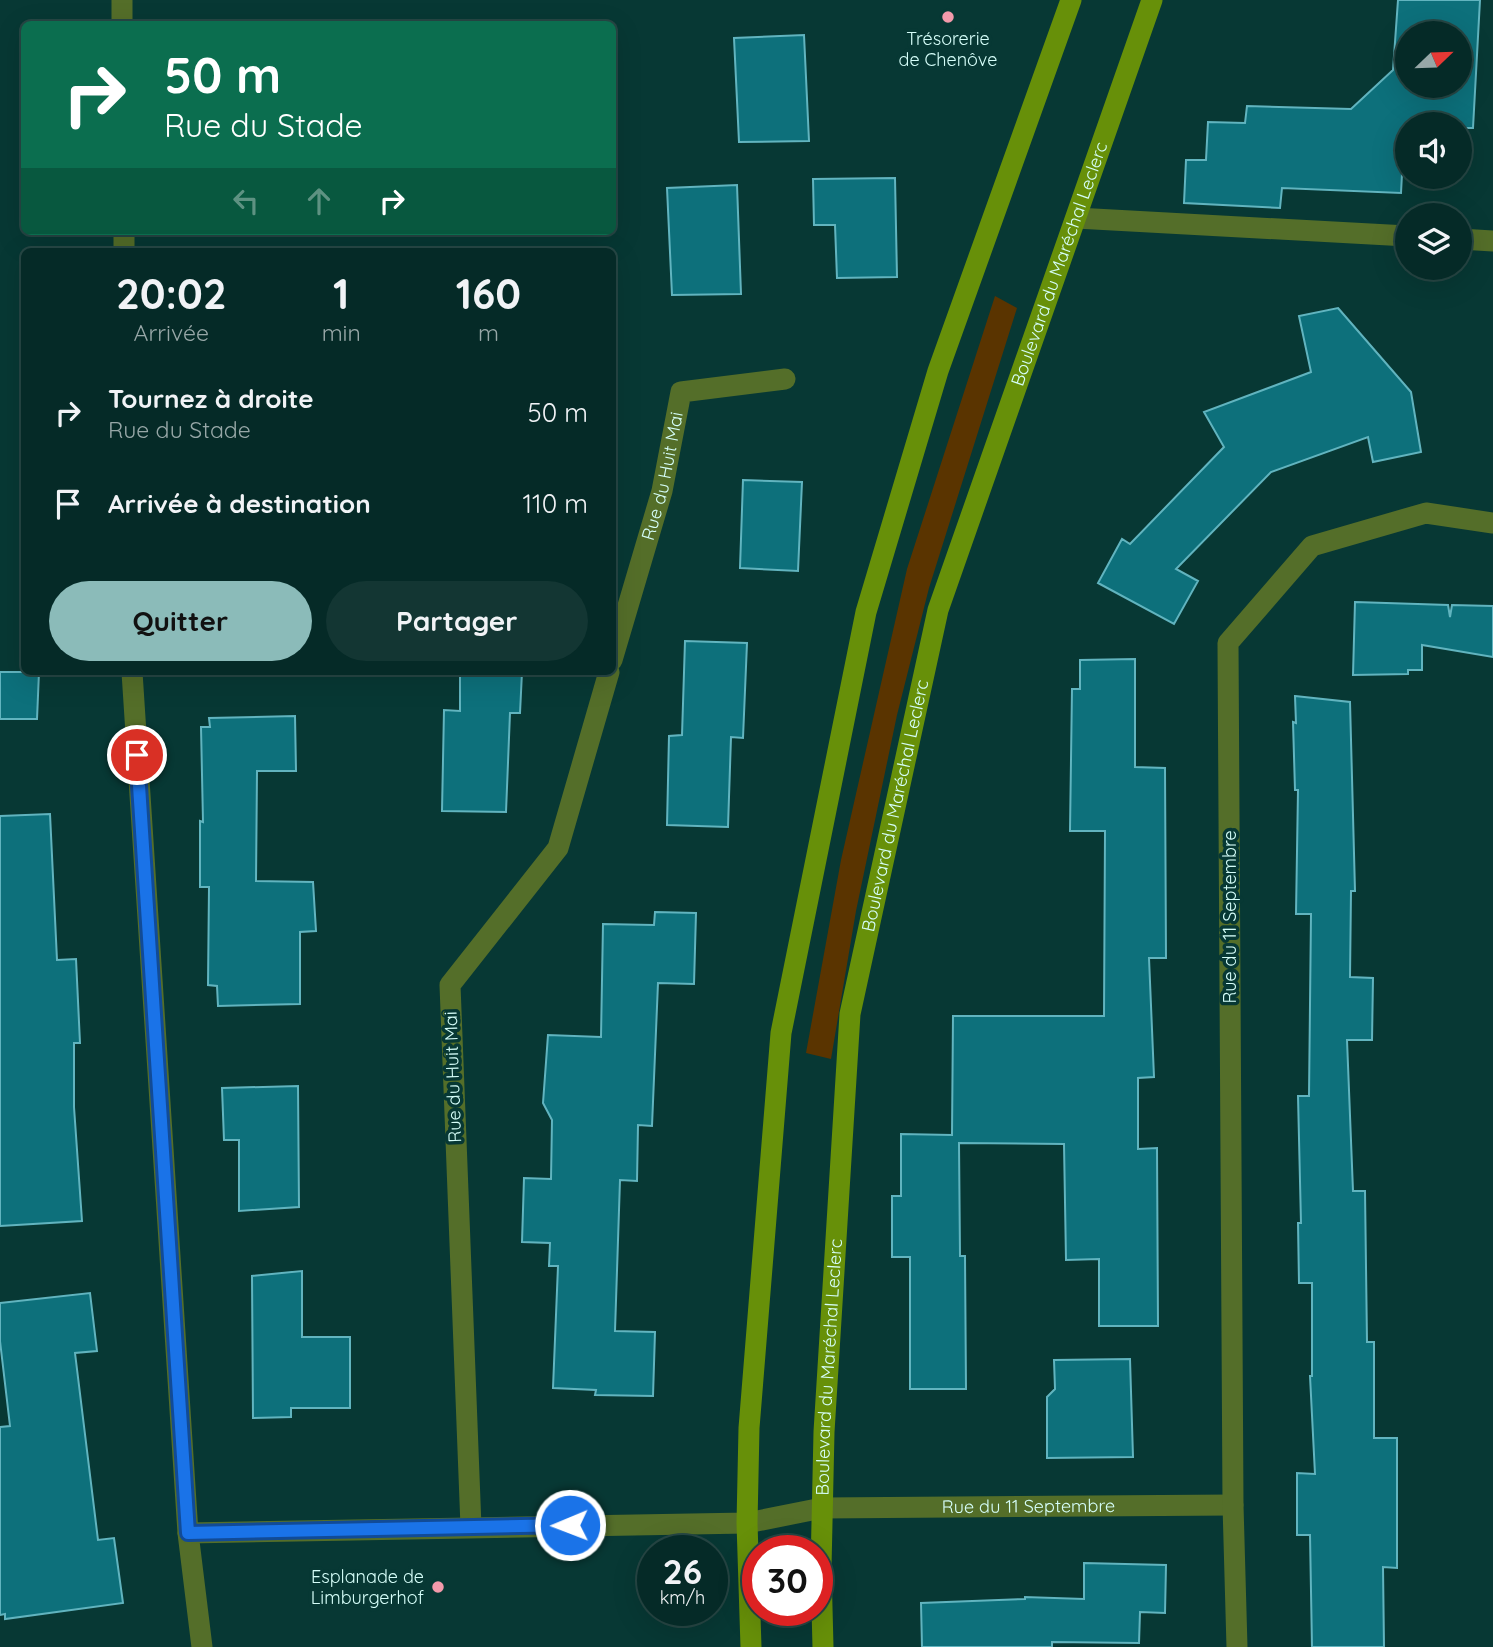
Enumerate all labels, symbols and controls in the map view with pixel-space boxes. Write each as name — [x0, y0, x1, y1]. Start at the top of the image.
marker: Trésorerie de Chenôve — [940, 9, 956, 25]
north arrow — [1395, 21, 1472, 98]
map controls — [1395, 21, 1472, 280]
place label: Trésorerie de Chenôve — [899, 27, 997, 71]
text: 50 m — [164, 44, 281, 105]
icon: right — [49, 49, 140, 140]
text: Rue du Stade — [164, 105, 363, 145]
button: sound — [1395, 112, 1472, 189]
street label: Boulevard du Maréchal Leclerc — [1005, 139, 1112, 389]
icon: left — [227, 182, 265, 220]
icon: ahead — [300, 182, 338, 220]
icon: right — [373, 182, 411, 220]
button: layers — [1395, 203, 1472, 280]
text: 20:02 — [116, 267, 227, 320]
text: 1 — [333, 267, 349, 320]
text: 160 — [456, 267, 521, 320]
text: Arrivée — [134, 318, 209, 347]
text: min — [322, 318, 361, 347]
text: m — [478, 318, 499, 347]
text: Tournez à droite — [108, 382, 313, 415]
icon: right — [49, 394, 87, 432]
text: 50 m — [528, 396, 588, 429]
street label: Rue du Huit Mai — [636, 410, 688, 543]
text: Rue du Stade — [108, 415, 251, 444]
icon: arrive — [49, 485, 87, 523]
text: Arrivée à destination — [108, 487, 371, 520]
text: 110 m — [522, 487, 588, 520]
button: Quitter — [49, 581, 312, 661]
button: Partager — [326, 581, 588, 661]
street label: Boulevard du Maréchal Leclerc — [856, 678, 933, 934]
pin — [107, 725, 167, 785]
icon: arrive — [118, 736, 156, 774]
street label: Rue du 11 Septembre — [1218, 830, 1241, 1004]
street label: Rue du Huit Mai — [439, 1011, 466, 1143]
street label: Boulevard du Maréchal Leclerc — [811, 1238, 847, 1496]
position arrow — [533, 1488, 607, 1562]
street label: Rue du 11 Septembre — [942, 1494, 1115, 1518]
speed limit sign: 30 — [742, 1535, 833, 1626]
text: 26 — [663, 1549, 702, 1593]
place label: Esplanade de Limburgerhof — [311, 1565, 425, 1609]
marker: Esplanade de Limburgerhof — [430, 1579, 446, 1595]
text: km/h — [660, 1586, 705, 1609]

